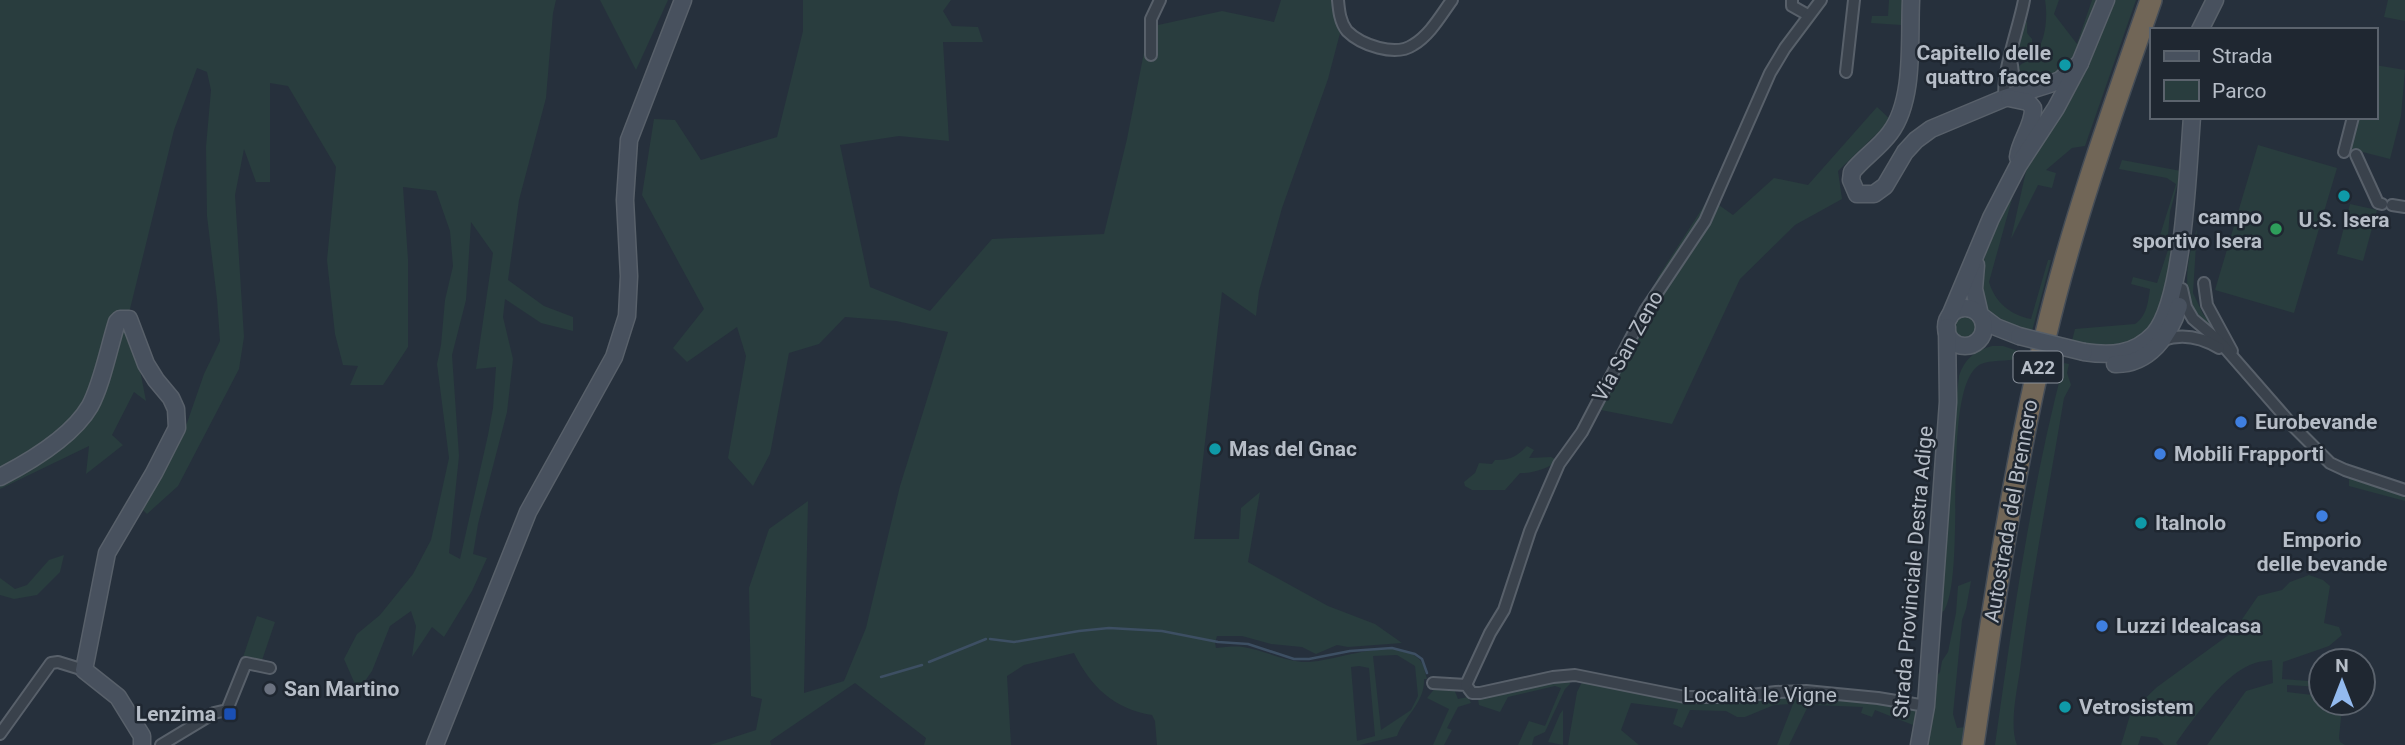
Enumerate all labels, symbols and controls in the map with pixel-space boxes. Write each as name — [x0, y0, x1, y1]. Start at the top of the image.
legend — [2150, 28, 2377, 119]
place label: Capitello delle quattro facce — [1916, 41, 2051, 89]
text: Strada — [2212, 44, 2273, 68]
marker: Capitello delle quattro facce — [2057, 57, 2073, 73]
text: Parco — [2212, 79, 2266, 103]
marker: U.S. Isera — [2336, 188, 2352, 204]
place label: campo sportivo Isera — [2132, 205, 2262, 253]
place label: U.S. Isera — [2298, 208, 2390, 232]
marker: campo sportivo Isera — [2268, 221, 2284, 237]
street label: Via San Zeno — [1588, 286, 1668, 406]
road number: A22 — [2014, 352, 2062, 382]
street label: Autostrada del Brennero — [1980, 398, 2042, 624]
place label: Eurobevande — [2255, 410, 2377, 434]
marker: Eurobevande — [2233, 414, 2249, 430]
street label: Strada Provinciale Destra Adige — [1888, 425, 1938, 719]
place label: Mas del Gnac — [1229, 437, 1357, 461]
marker: Mas del Gnac — [1207, 441, 1223, 457]
place label: Mobili Frapporti — [2174, 442, 2324, 466]
marker: Mobili Frapporti — [2152, 446, 2168, 462]
marker: Emporio delle bevande — [2314, 508, 2330, 524]
place label: Italnolo — [2155, 511, 2226, 535]
marker: Italnolo — [2133, 515, 2149, 531]
place label: Emporio delle bevande — [2257, 528, 2387, 576]
place label: Luzzi Idealcasa — [2116, 614, 2261, 638]
marker: Luzzi Idealcasa — [2094, 618, 2110, 634]
north arrow — [2307, 647, 2377, 717]
text: N — [2335, 654, 2349, 677]
place label: San Martino — [284, 677, 399, 701]
marker: San Martino — [262, 681, 278, 697]
street label: Località le Vigne — [1683, 683, 1837, 707]
place label: Vetrosistem — [2079, 695, 2194, 719]
marker: Vetrosistem — [2057, 699, 2073, 715]
place label: Lenzima — [136, 702, 216, 726]
marker: Lenzima — [222, 706, 238, 722]

